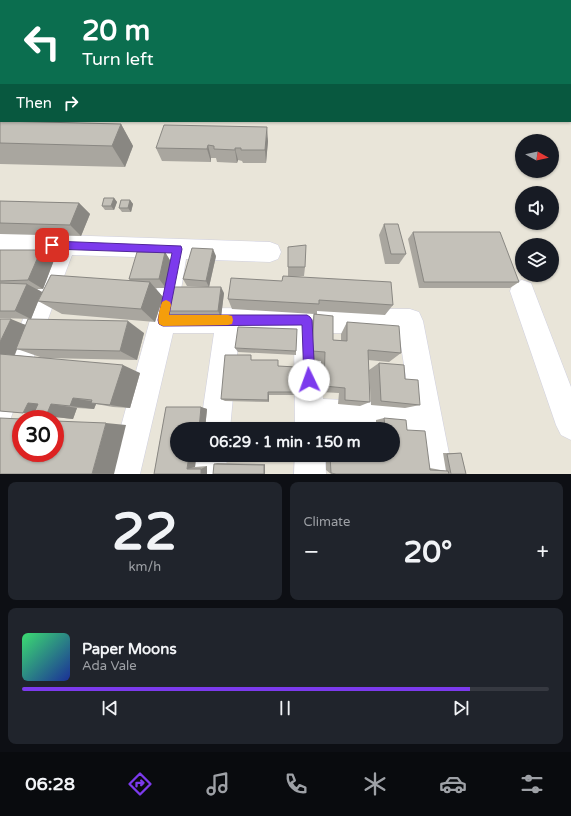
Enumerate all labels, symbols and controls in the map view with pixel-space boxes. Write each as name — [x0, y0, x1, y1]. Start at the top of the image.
text: 20 m — [82, 14, 150, 48]
icon: left — [16, 16, 68, 68]
text: Turn left — [82, 48, 154, 70]
icon: right — [60, 92, 82, 114]
text: Then — [16, 94, 52, 112]
north arrow — [515, 134, 559, 178]
map controls — [515, 134, 559, 282]
button: sound — [515, 186, 559, 230]
pin — [35, 228, 69, 262]
icon: arrive — [41, 234, 63, 256]
button: layers — [515, 238, 559, 282]
position arrow — [288, 359, 330, 401]
speed limit sign: 30 — [12, 410, 64, 462]
text: 06:29 · 1 min · 150 m — [210, 433, 360, 451]
text: 22 — [112, 501, 177, 564]
text: Climate — [304, 514, 350, 530]
text: 20° — [403, 534, 452, 571]
text: − — [304, 539, 319, 565]
text: + — [537, 539, 549, 565]
text: km/h — [128, 559, 161, 575]
text: Paper Moons — [82, 640, 177, 658]
text: Ada Vale — [82, 658, 137, 674]
icon: previous — [99, 697, 121, 719]
icon: pause — [274, 697, 296, 719]
icon: next — [450, 697, 472, 719]
icon: directions — [126, 770, 154, 798]
icon: music — [204, 770, 232, 798]
icon: phone — [282, 770, 310, 798]
icon: climate — [361, 770, 389, 798]
icon: car — [439, 770, 467, 798]
icon: filters — [518, 770, 546, 798]
text: 06:28 — [25, 773, 75, 795]

